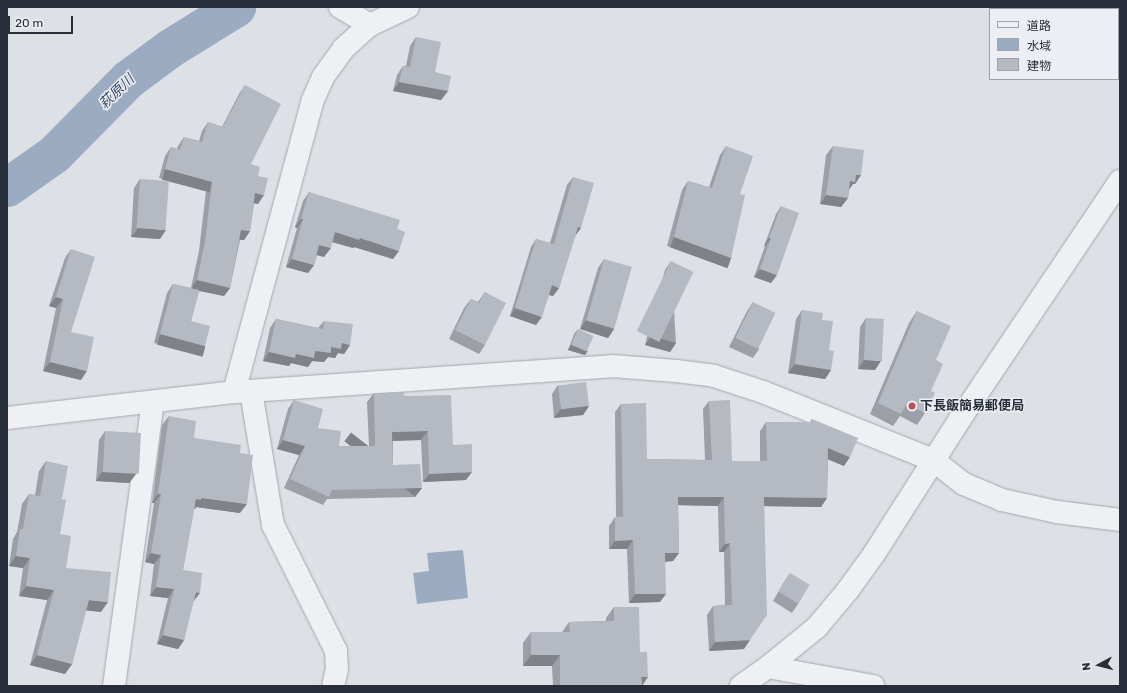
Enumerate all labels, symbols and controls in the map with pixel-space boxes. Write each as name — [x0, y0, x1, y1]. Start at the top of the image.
scale bar — [10, 8, 75, 34]
legend — [989, 8, 1119, 80]
text: 20 m — [15, 16, 43, 30]
text: 道路 — [1027, 19, 1051, 33]
text: 水域 — [1027, 39, 1051, 53]
text: 建物 — [1027, 59, 1051, 73]
water label: 萩原川 — [96, 71, 138, 113]
place label: 下長飯簡易郵便局 — [920, 398, 1024, 414]
marker: 下長飯簡易郵便局 — [907, 401, 917, 411]
north arrow — [1079, 645, 1119, 685]
text: N — [1080, 662, 1094, 671]

